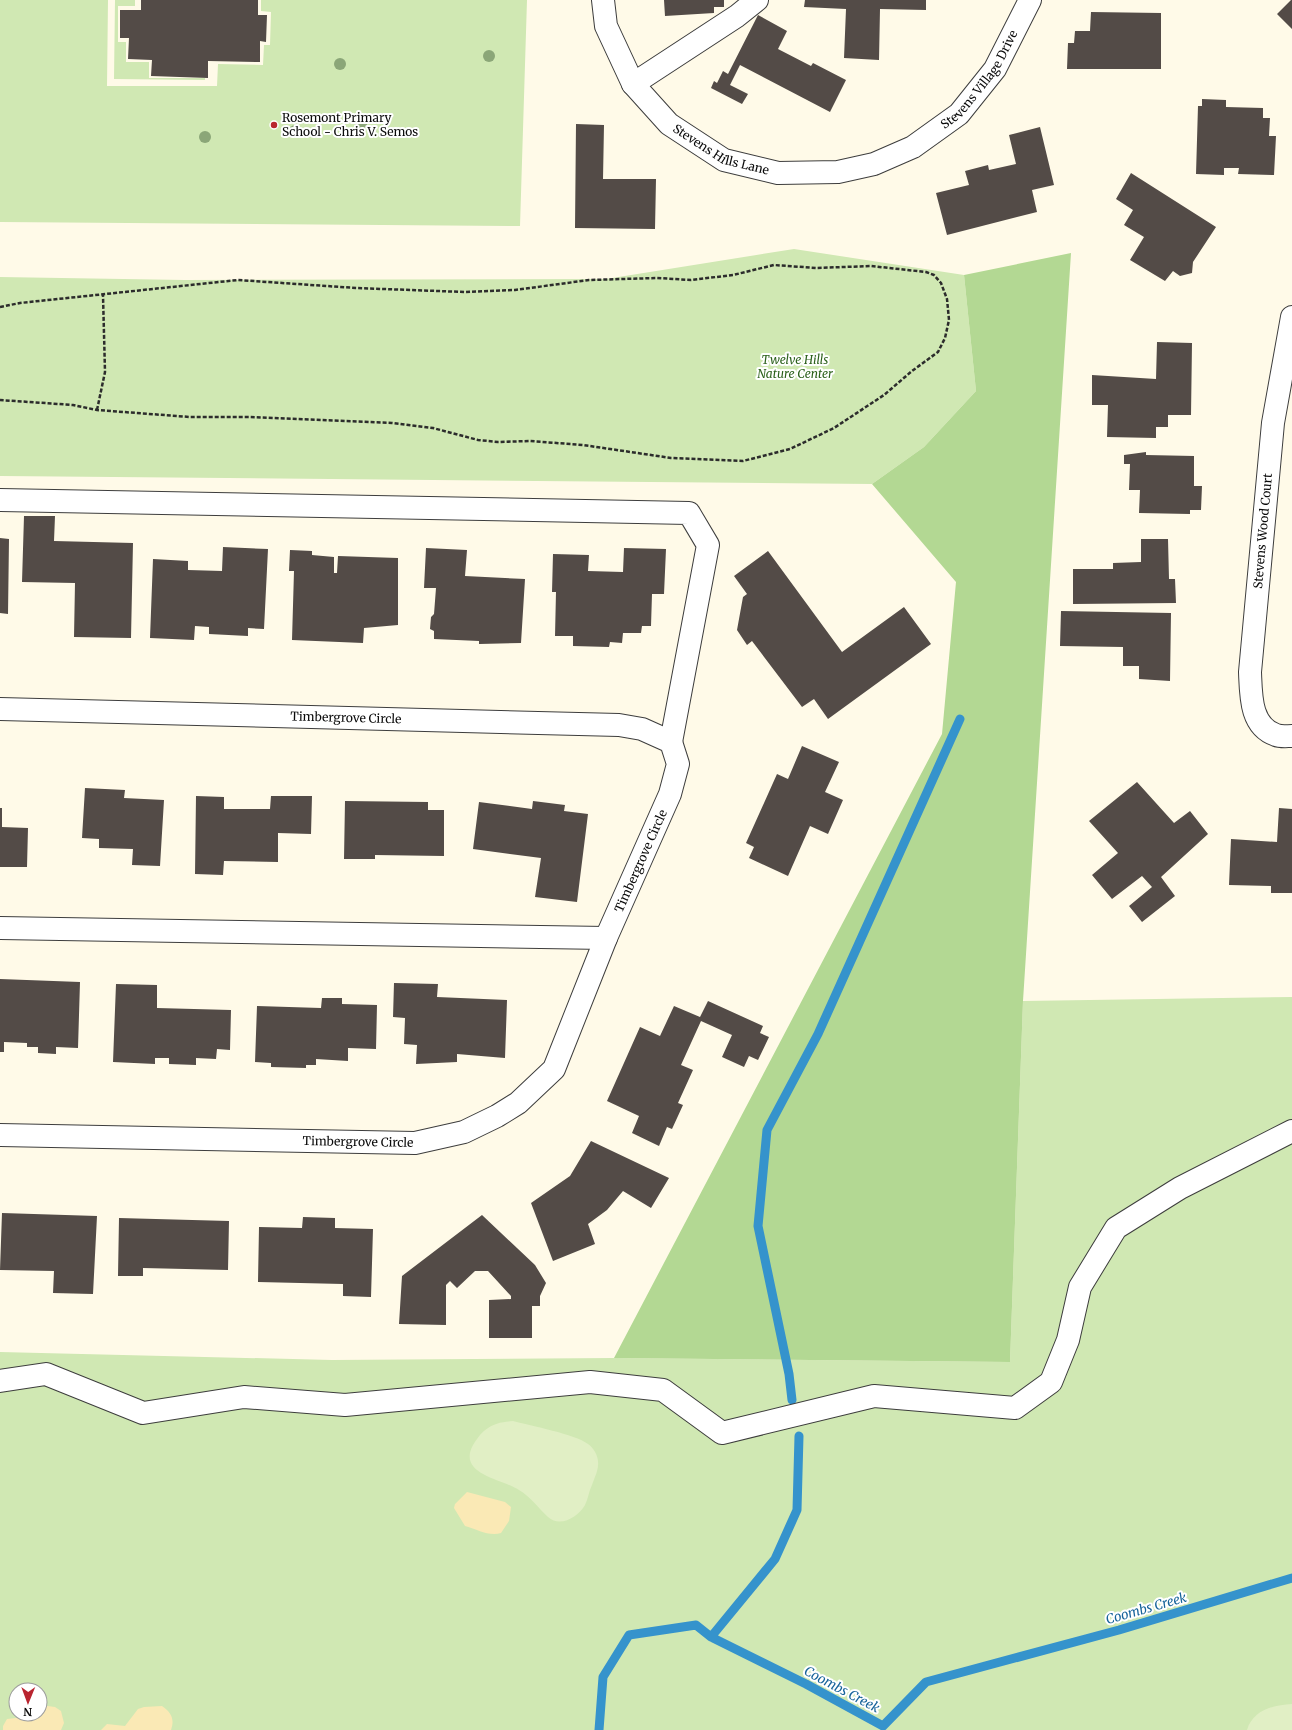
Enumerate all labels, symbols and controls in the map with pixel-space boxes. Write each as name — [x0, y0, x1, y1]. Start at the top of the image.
street label: Stevens Village Drive — [938, 28, 1020, 132]
place label: Rosemont Primary School - Chris V. Semos — [282, 110, 418, 139]
marker: Rosemont Primary School - Chris V. Semos — [269, 120, 279, 130]
street label: Stevens Hills Lane — [670, 121, 771, 178]
park label: Twelve Hills Nature Center — [757, 352, 834, 381]
street label: Stevens Wood Court — [1250, 472, 1275, 589]
street label: Timbergrove Circle — [290, 709, 402, 726]
street label: Timbergrove Circle — [611, 807, 670, 914]
street label: Timbergrove Circle — [302, 1133, 414, 1150]
water label: Coombs Creek — [1104, 1589, 1189, 1628]
water label: Coombs Creek — [801, 1662, 883, 1716]
north arrow — [8, 1682, 48, 1722]
text: N — [23, 1705, 32, 1719]

